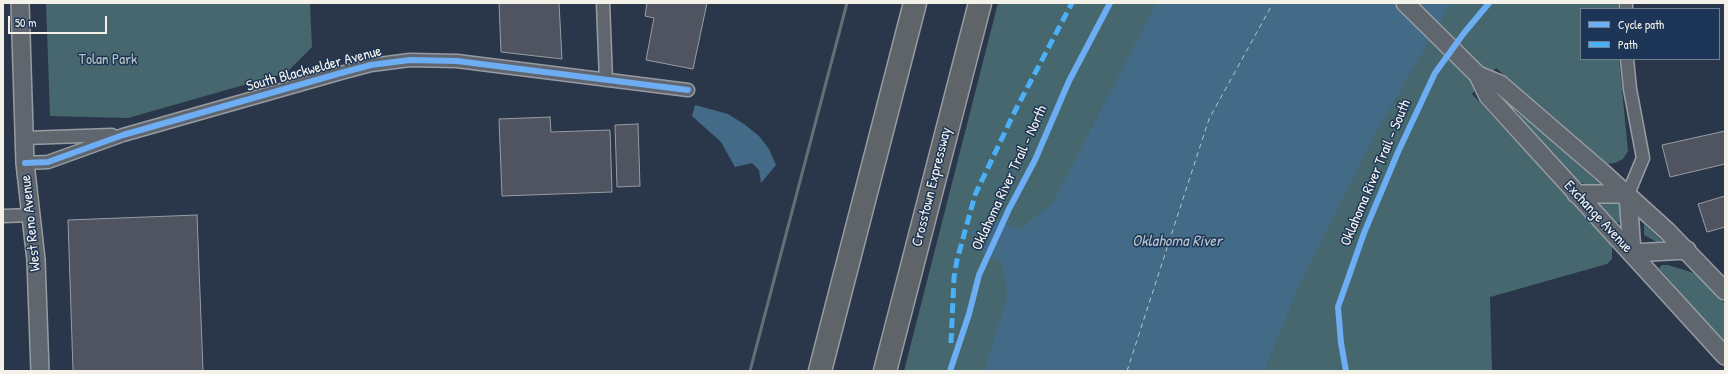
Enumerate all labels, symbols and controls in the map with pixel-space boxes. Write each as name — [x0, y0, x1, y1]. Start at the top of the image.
scale bar — [10, 8, 109, 34]
legend — [1580, 8, 1720, 60]
text: 50 m — [15, 14, 36, 31]
text: Cycle path — [1618, 16, 1664, 33]
text: Path — [1618, 36, 1638, 53]
street label: South Blackwelder Avenue — [244, 42, 384, 96]
park label: Tolan Park — [79, 51, 137, 69]
street label: Oklahoma River Trail - South — [1337, 97, 1415, 249]
street label: Oklahoma River Trail - North — [968, 103, 1052, 253]
street label: Crosstown Expressway — [908, 126, 956, 248]
street label: West Reno Avenue — [17, 174, 45, 272]
street label: Exchange Avenue — [1560, 177, 1636, 257]
water label: Oklahoma River — [1132, 232, 1222, 252]

